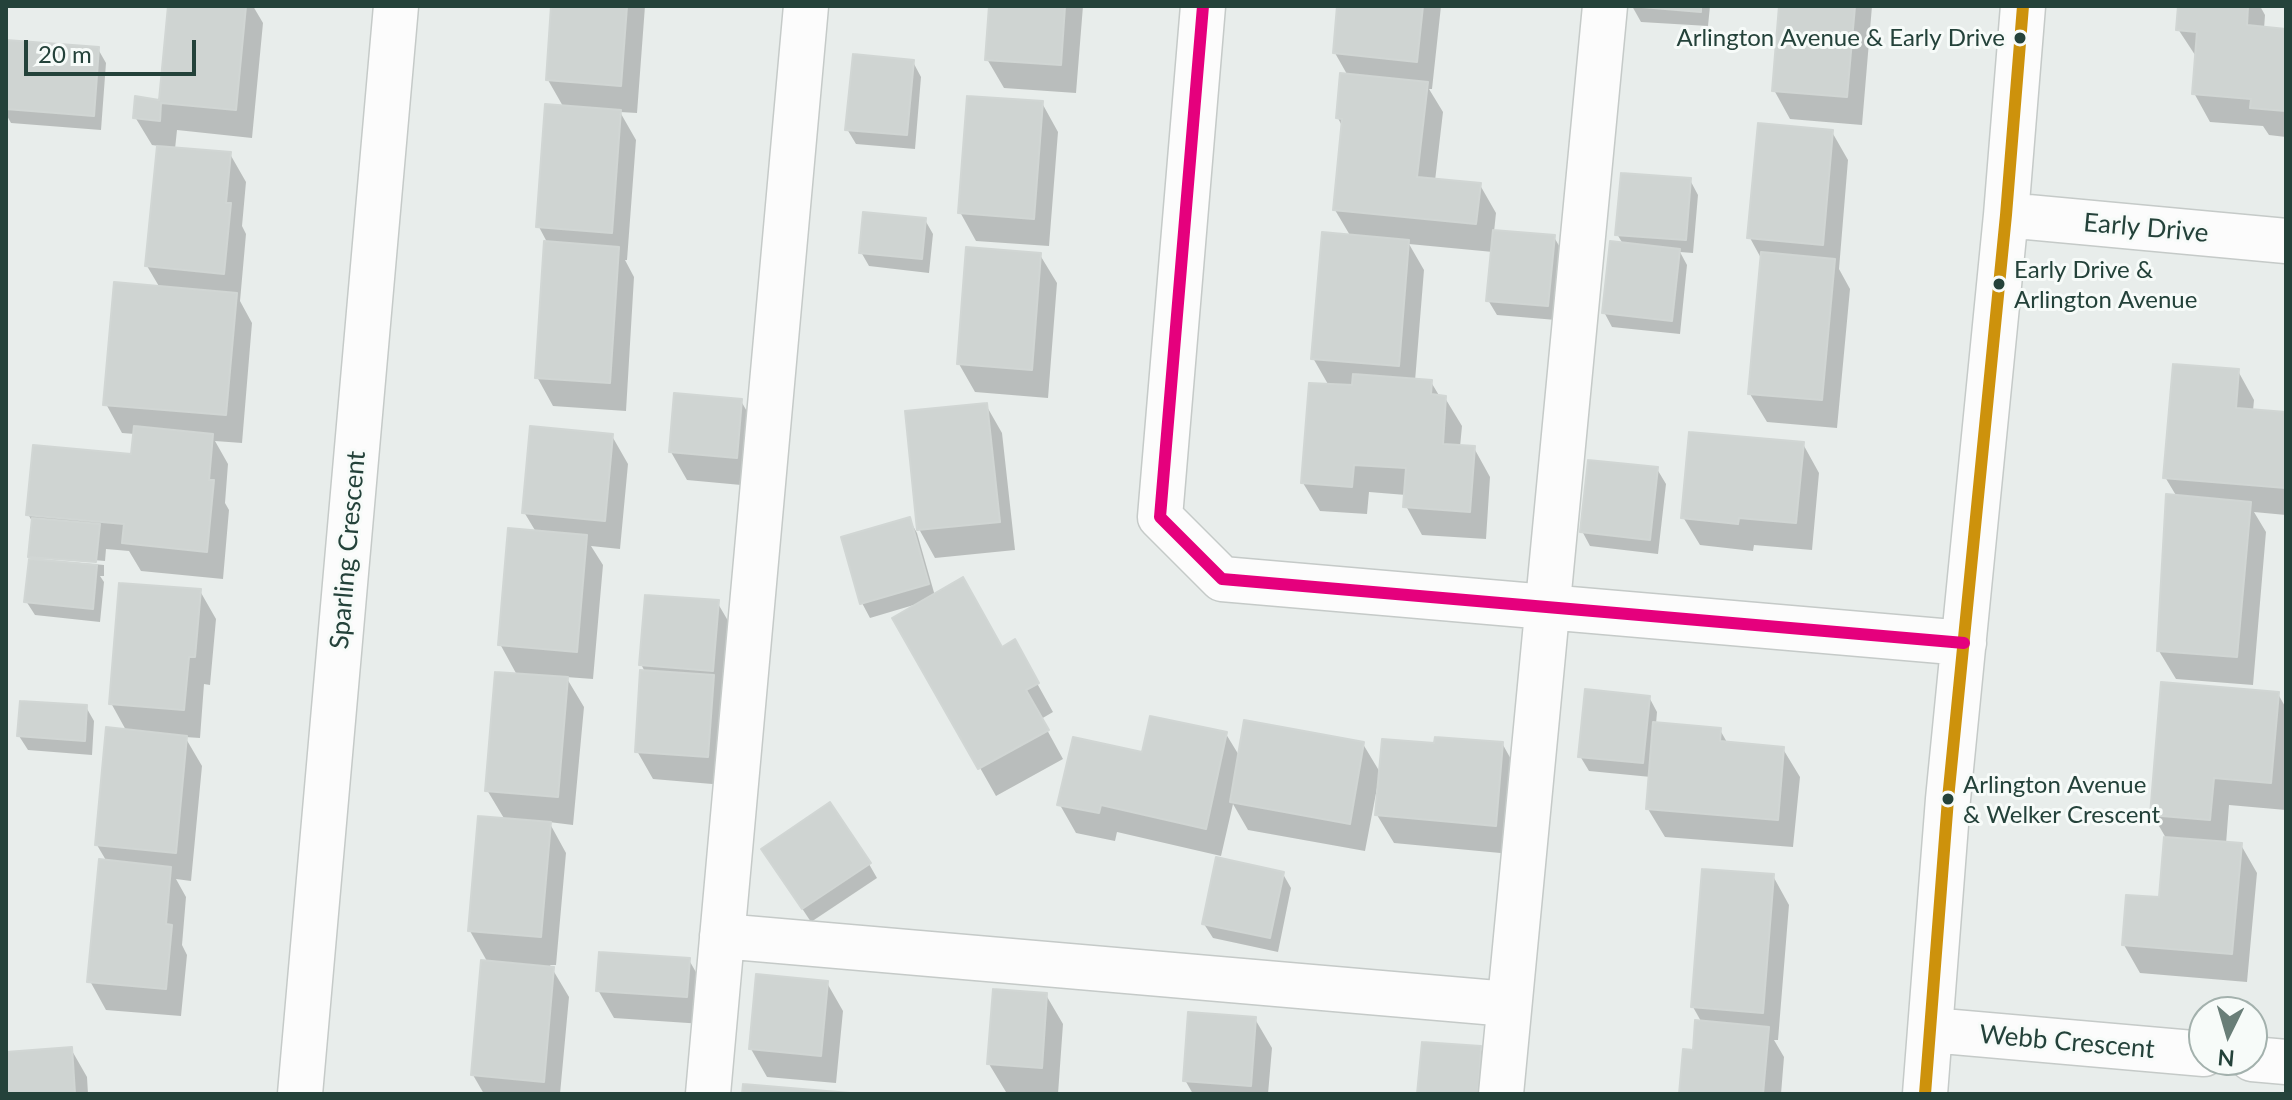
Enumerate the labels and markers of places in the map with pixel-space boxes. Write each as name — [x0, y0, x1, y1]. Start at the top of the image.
place label: Arlington Avenue & Early Drive — [1676, 24, 2005, 52]
marker: Arlington Avenue & Early Drive — [2012, 30, 2028, 46]
place label: Early Drive & Arlington Avenue — [2014, 256, 2197, 312]
marker: Early Drive & Arlington Avenue — [1991, 276, 2007, 292]
place label: Arlington Avenue & Welker Crescent — [1963, 771, 2160, 827]
marker: Arlington Avenue & Welker Crescent — [1940, 791, 1956, 807]

